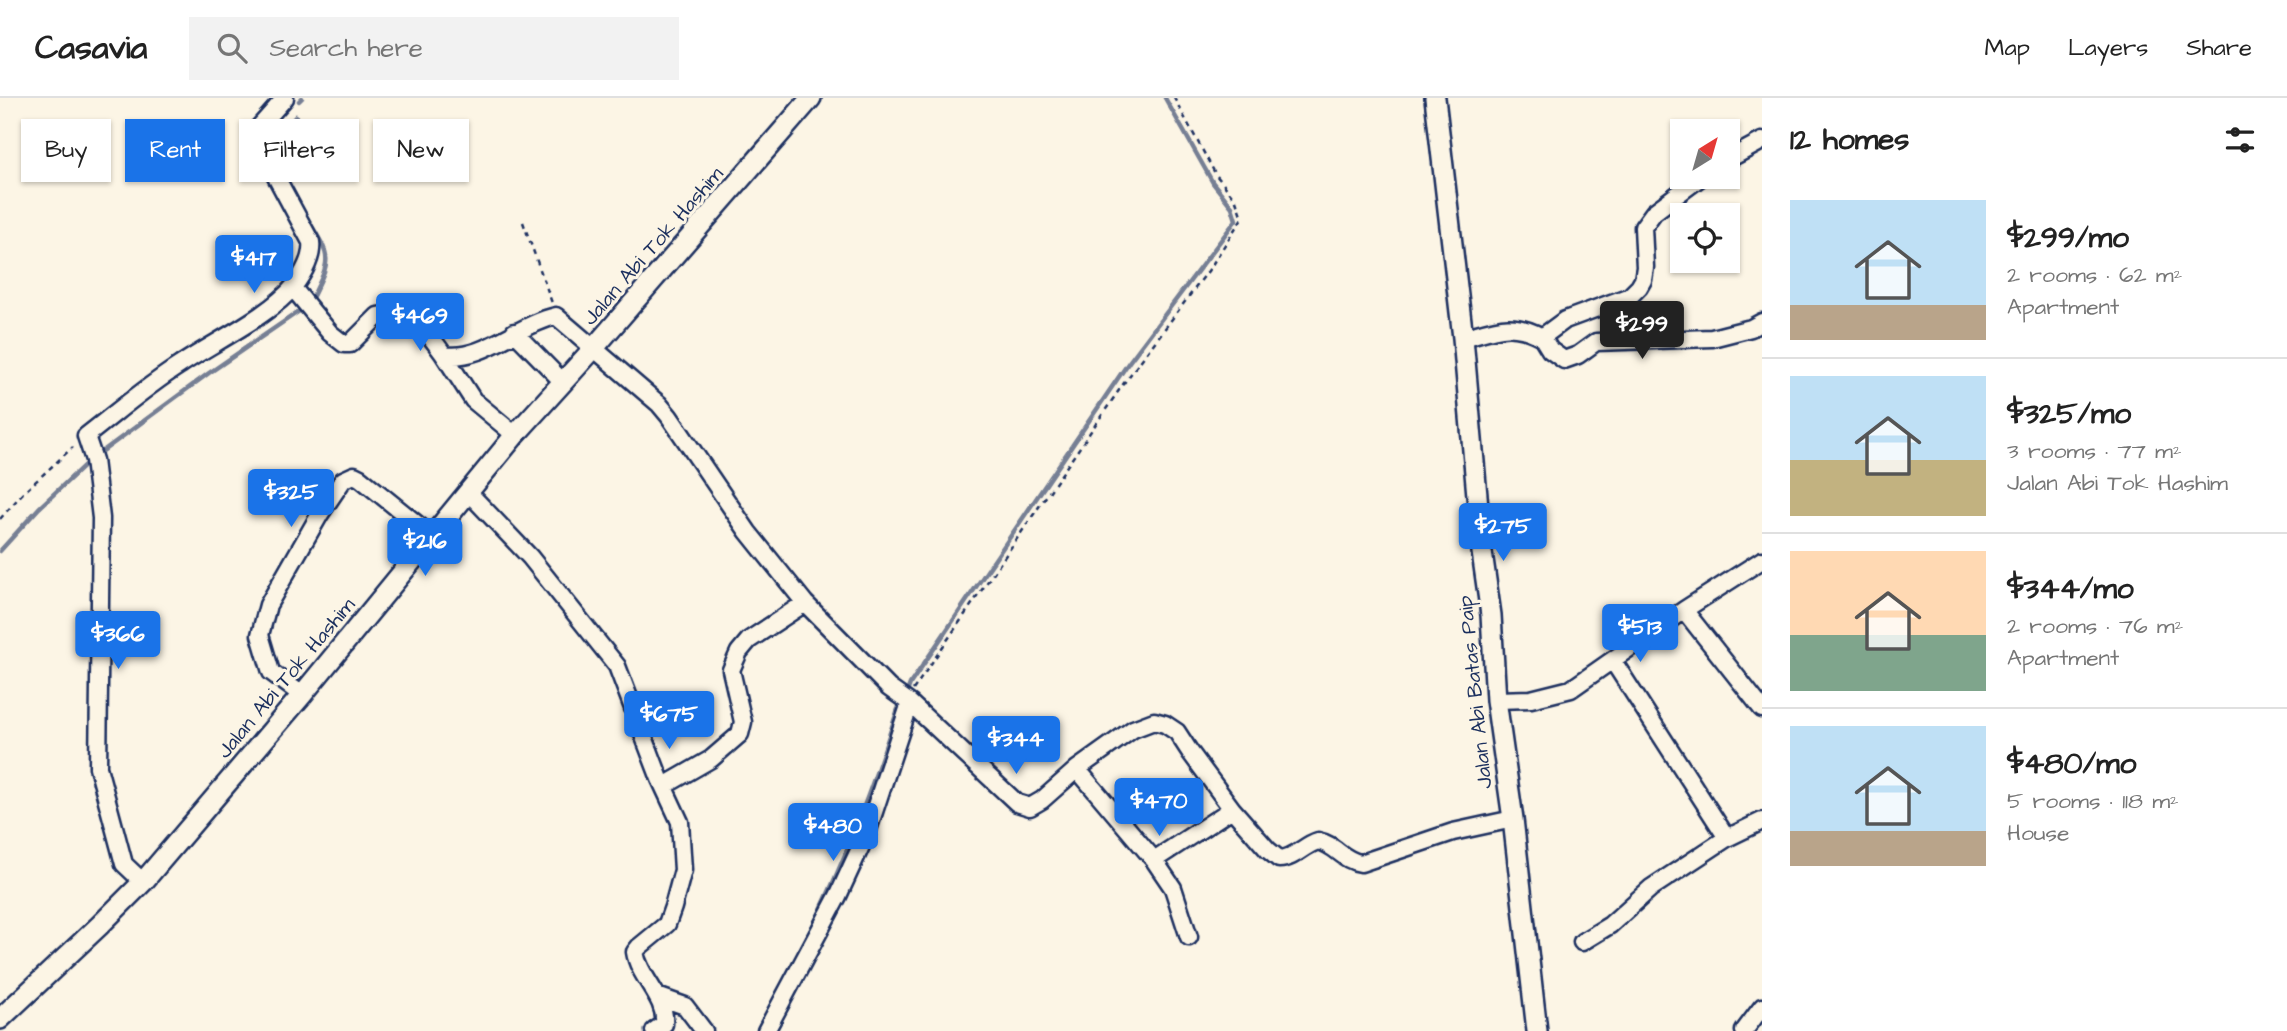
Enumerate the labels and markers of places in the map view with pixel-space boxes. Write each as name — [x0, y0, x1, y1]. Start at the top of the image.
pin: $417 — [213, 236, 295, 295]
pin: $469 — [379, 294, 461, 353]
pin: $299 — [1601, 302, 1683, 361]
pin: $325 — [250, 470, 332, 529]
pin: $275 — [1462, 504, 1544, 563]
pin: $216 — [384, 518, 466, 578]
pin: $513 — [1599, 604, 1681, 664]
pin: $366 — [77, 612, 159, 671]
pin: $675 — [628, 692, 710, 751]
pin: $344 — [975, 716, 1057, 776]
pin: $470 — [1118, 778, 1200, 838]
pin: $480 — [792, 804, 874, 863]

